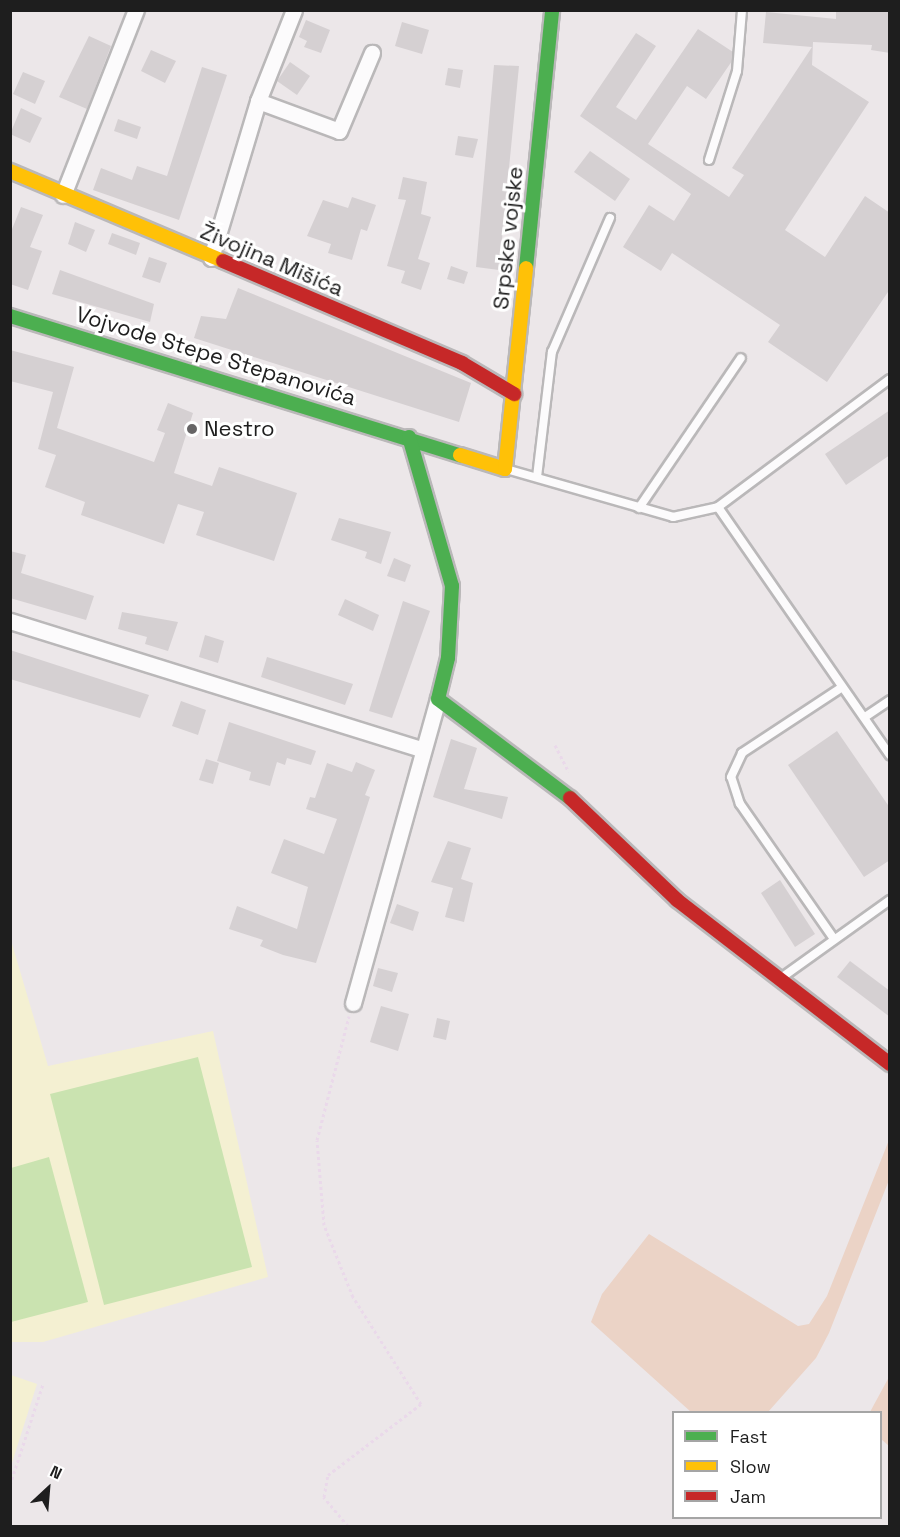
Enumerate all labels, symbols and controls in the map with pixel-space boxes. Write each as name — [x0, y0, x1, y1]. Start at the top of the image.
street label: Srpske vojske — [487, 165, 529, 311]
street label: Živojina Mišića — [196, 218, 348, 302]
street label: Vojvode Stepe Stepanovića — [73, 301, 359, 411]
place label: Nestro — [204, 416, 275, 442]
marker: Nestro — [185, 422, 199, 436]
legend — [672, 1411, 882, 1519]
text: Fast — [730, 1425, 767, 1448]
text: Slow — [730, 1455, 771, 1478]
north arrow — [18, 1459, 78, 1519]
text: N — [47, 1461, 66, 1484]
text: Jam — [730, 1485, 766, 1508]

